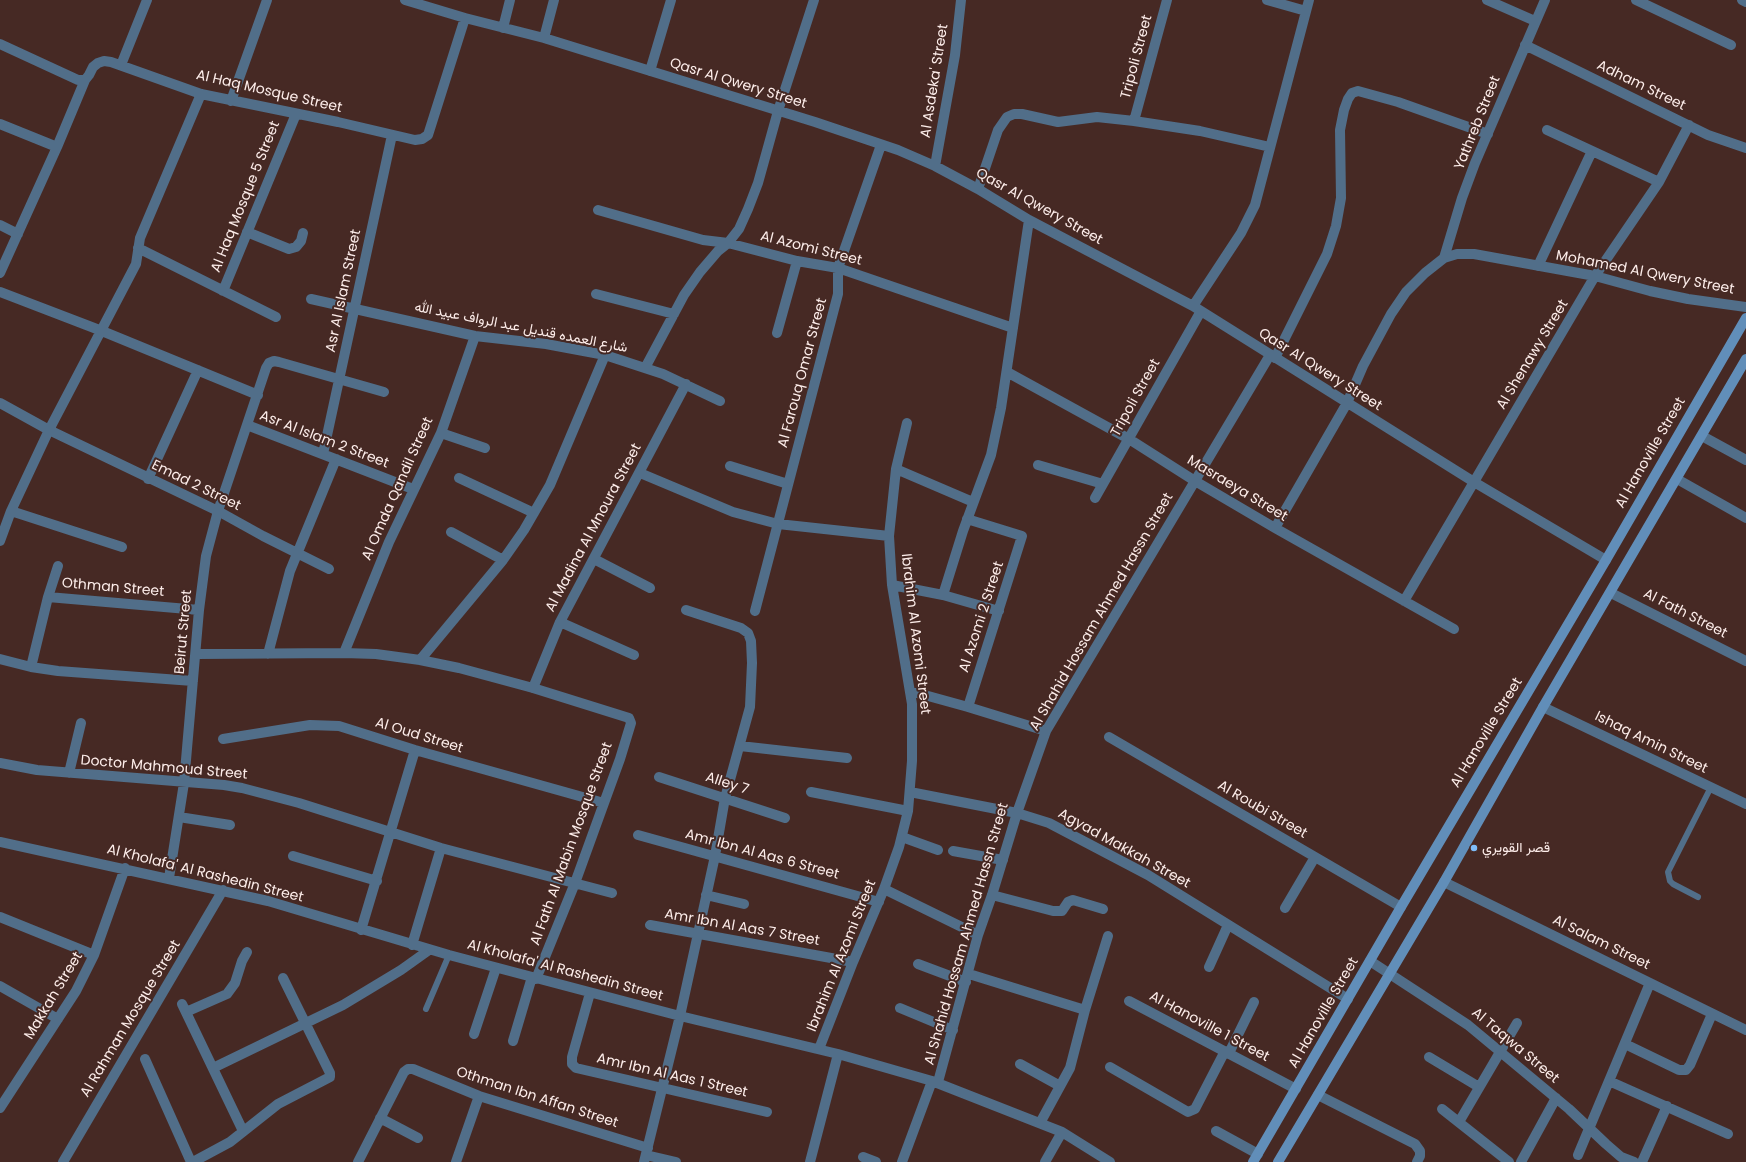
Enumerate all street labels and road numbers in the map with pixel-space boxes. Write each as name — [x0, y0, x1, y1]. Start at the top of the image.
street label: Tripoli Street — [1118, 13, 1156, 101]
street label: Al Asdeka' Street — [918, 23, 952, 139]
street label: Qasr Al Qwery Street — [667, 55, 809, 113]
street label: Adham Street — [1594, 57, 1688, 115]
street label: Al Haq Mosque Street — [194, 67, 344, 117]
street label: Yathreb Street — [1452, 74, 1504, 172]
street label: Al Haq Mosque 5 Street — [208, 119, 284, 275]
street label: Qasr Al Qwery Street — [973, 165, 1105, 249]
street label: Asr Al Islam Street — [323, 228, 365, 354]
street label: Al Azomi Street — [759, 228, 863, 270]
street label: Mohamed Al Qwery Street — [1554, 247, 1736, 299]
street label: Al Farouq Omar Street — [775, 296, 831, 450]
street label: Al Shenawy Street — [1494, 297, 1572, 413]
street label: شارع العمده قنديل عبد الرواف عبيد الله — [413, 299, 629, 357]
street label: Qasr Al Qwery Street — [1255, 325, 1385, 415]
street label: Tripoli Street — [1108, 356, 1164, 440]
street label: Al Hanoville Street — [1612, 395, 1690, 511]
street label: Asr Al Islam 2 Street — [257, 408, 391, 472]
street label: Al Omda Qandil Street — [359, 415, 437, 563]
street label: Al Madina Al Mnoura Street — [542, 441, 646, 615]
street label: Masraeya Street — [1184, 452, 1290, 526]
street label: Emad 2 Street — [149, 457, 243, 515]
street label: Al Shahid Hossam Ahmed Hassn Street — [1027, 490, 1177, 734]
street label: Ibrahim Al Azomi Street — [897, 553, 933, 715]
street label: Al Azomi 2 Street — [956, 559, 1008, 675]
street label: Othman Street — [61, 575, 165, 601]
street label: Al Fath Street — [1640, 586, 1730, 642]
street label: Beirut Street — [172, 589, 196, 675]
street label: Al Hanoville Street — [1448, 675, 1526, 791]
street label: Ishaq Amin Street — [1592, 708, 1710, 778]
street label: Al Oud Street — [373, 715, 465, 757]
street label: Al Fath Al Mabin Mosque Street — [527, 740, 617, 948]
street label: Doctor Mahmoud Street — [80, 752, 248, 784]
street label: Alley 7 — [703, 769, 751, 799]
street label: Al Roubi Street — [1214, 778, 1310, 842]
street label: Al Shahid Hossam Ahmed Hassn Street — [921, 801, 1013, 1067]
street label: Agyad Makkah Street — [1055, 806, 1193, 892]
street label: Amr Ibn Al Aas 6 Street — [683, 826, 841, 884]
street label: Al Kholafa' Al Rashedin Street — [105, 841, 305, 907]
street label: Ibrahim Al Azomi Street — [804, 878, 880, 1034]
street label: Amr Ibn Al Aas 7 Street — [663, 906, 821, 950]
street label: Al Salam Street — [1550, 912, 1652, 974]
street label: Al Rahman Mosque Street — [77, 937, 185, 1101]
street label: Al Kholafa' Al Rashedin Street — [465, 937, 665, 1005]
street label: Makkah Street — [21, 949, 87, 1043]
street label: Al Hanoville Street — [1285, 955, 1363, 1071]
street label: Al Hanoville 1 Street — [1146, 988, 1272, 1066]
street label: Al Taqwa Street — [1468, 1005, 1562, 1087]
street label: Amr Ibn Al Aas 1 Street — [595, 1050, 749, 1102]
street label: Othman Ibn Affan Street — [454, 1064, 620, 1132]

